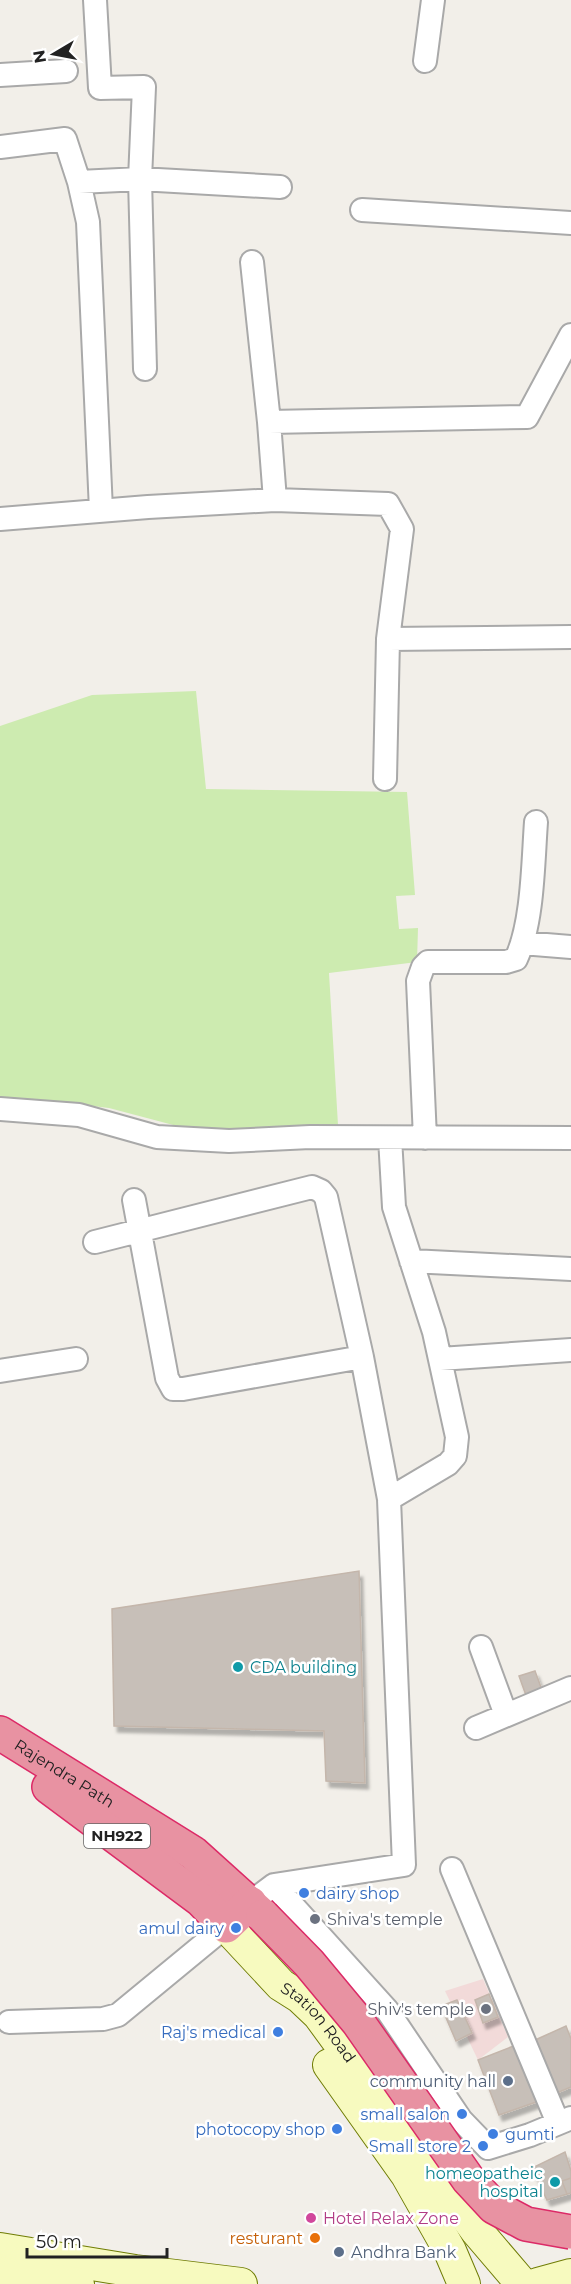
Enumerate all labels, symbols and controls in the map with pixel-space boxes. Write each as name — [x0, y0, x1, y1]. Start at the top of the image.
north arrow — [24, 24, 84, 84]
text: N — [29, 48, 50, 65]
place label: CDA building — [250, 1658, 357, 1677]
marker: CDA building — [231, 1660, 245, 1674]
street label: Rajendra Path — [11, 1735, 118, 1812]
road number: NH922 — [84, 1824, 150, 1848]
place label: dairy shop — [316, 1884, 399, 1903]
marker: dairy shop — [297, 1886, 311, 1900]
place label: Shiva's temple — [327, 1910, 443, 1929]
marker: Shiva's temple — [308, 1912, 322, 1926]
place label: amul dairy — [139, 1919, 224, 1938]
marker: amul dairy — [229, 1921, 243, 1935]
street label: Station Road — [277, 1978, 359, 2066]
place label: Shiv's temple — [367, 2000, 474, 2019]
marker: Shiv's temple — [479, 2002, 493, 2016]
place label: Raj's medical — [161, 2023, 266, 2042]
marker: Raj's medical — [271, 2025, 285, 2039]
place label: community hall — [370, 2072, 496, 2091]
marker: community hall — [501, 2074, 515, 2088]
place label: small salon — [361, 2105, 450, 2124]
marker: small salon — [455, 2107, 469, 2121]
place label: photocopy shop — [195, 2120, 325, 2139]
marker: photocopy shop — [330, 2122, 344, 2136]
place label: gumti — [505, 2125, 555, 2144]
marker: gumti — [486, 2127, 500, 2141]
place label: Small store 2 — [369, 2137, 471, 2156]
marker: Small store 2 — [476, 2139, 490, 2153]
place label: homeopatheic hospital — [425, 2164, 543, 2201]
marker: homeopatheic hospital — [548, 2175, 562, 2189]
place label: Hotel Relax Zone — [323, 2209, 459, 2228]
marker: Hotel Relax Zone — [304, 2211, 318, 2225]
scale bar — [27, 2221, 166, 2259]
place label: resturant — [230, 2229, 304, 2248]
text: 50 m — [36, 2231, 82, 2253]
marker: resturant — [308, 2231, 322, 2245]
place label: Andhra Bank — [351, 2243, 457, 2262]
marker: Andhra Bank — [332, 2245, 346, 2259]

